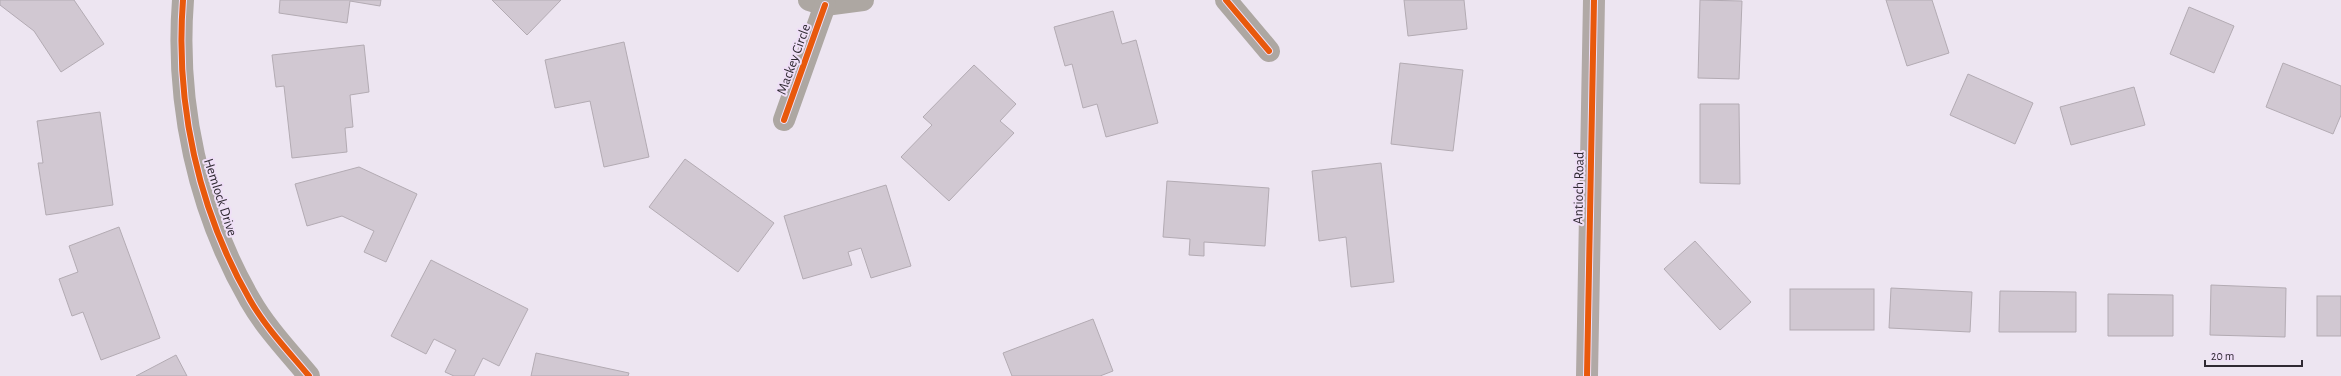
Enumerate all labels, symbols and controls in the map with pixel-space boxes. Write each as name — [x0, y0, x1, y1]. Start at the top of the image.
street label: Mackey Circle — [775, 22, 813, 97]
street label: Antioch Road — [1571, 152, 1587, 225]
street label: Hemlock Drive — [201, 157, 239, 238]
scale bar — [2205, 342, 2302, 368]
text: 20 m — [2211, 350, 2234, 362]

